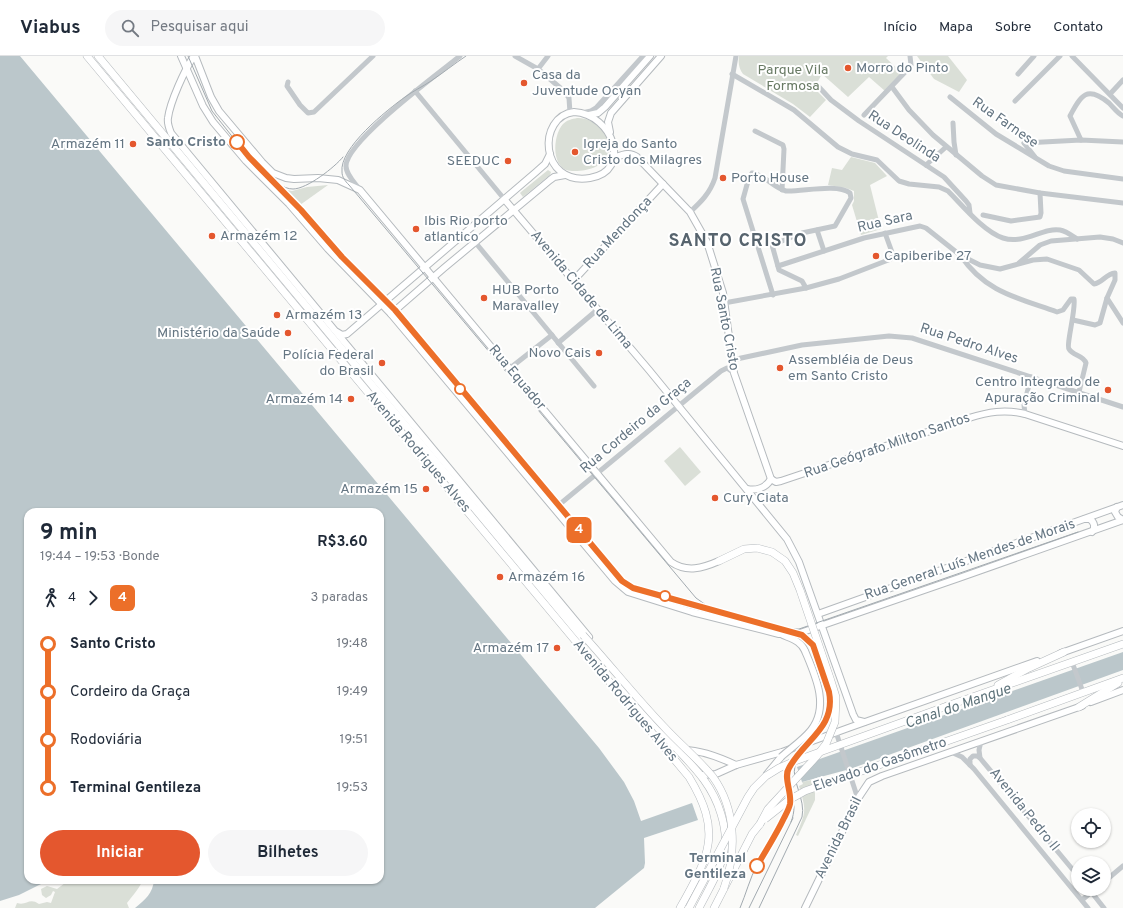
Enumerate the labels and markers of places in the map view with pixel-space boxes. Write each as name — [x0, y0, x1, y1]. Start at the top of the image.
place label: Morro do Pinto — [856, 60, 949, 77]
marker: Morro do Pinto — [843, 63, 853, 73]
place label: Casa da Juventude Ocyan — [532, 67, 641, 100]
marker: Casa da Juventude Ocyan — [519, 78, 529, 88]
place label: Santo Cristo — [146, 134, 226, 151]
marker: Santo Cristo — [229, 134, 245, 150]
place label: Armazém 11 — [51, 136, 125, 153]
place label: Igreja do Santo Cristo dos Milagres — [583, 136, 702, 169]
marker: Armazém 11 — [128, 139, 138, 149]
marker: Igreja do Santo Cristo dos Milagres — [570, 147, 580, 157]
place label: SEEDUC — [447, 153, 500, 170]
marker: SEEDUC — [503, 156, 513, 166]
place label: Porto House — [731, 170, 809, 187]
marker: Porto House — [718, 173, 728, 183]
place label: Ibis Rio porto atlantico — [424, 213, 508, 246]
marker: Ibis Rio porto atlantico — [411, 224, 421, 234]
place label: Armazém 12 — [220, 228, 298, 245]
marker: Armazém 12 — [207, 231, 217, 241]
place label: Capiberibe 27 — [884, 248, 971, 265]
marker: Capiberibe 27 — [871, 251, 881, 261]
place label: HUB Porto Maravalley — [492, 282, 559, 315]
marker: HUB Porto Maravalley — [479, 293, 489, 303]
place label: Armazém 13 — [285, 307, 362, 324]
marker: Armazém 13 — [272, 310, 282, 320]
place label: Ministério da Saúde — [157, 325, 280, 342]
marker: Ministério da Saúde — [283, 328, 293, 338]
place label: Novo Cais — [529, 345, 591, 362]
place label: Polícia Federal do Brasil — [283, 347, 374, 380]
marker: Novo Cais — [594, 348, 604, 358]
place label: Assembléia de Deus em Santo Cristo — [788, 352, 913, 385]
marker: Polícia Federal do Brasil — [377, 358, 387, 368]
marker: Assembléia de Deus em Santo Cristo — [775, 363, 785, 373]
place label: Centro Integrado de Apuração Criminal — [975, 374, 1100, 407]
unlabelled marker — [454, 383, 466, 395]
marker: Centro Integrado de Apuração Criminal — [1103, 385, 1113, 395]
place label: Armazém 14 — [266, 391, 343, 408]
marker: Armazém 14 — [346, 394, 356, 404]
place label: Armazém 15 — [340, 481, 418, 498]
marker: Armazém 15 — [421, 484, 431, 494]
place label: Cury Ciata — [723, 490, 789, 507]
marker: Cury Ciata — [710, 493, 720, 503]
place label: Armazém 16 — [508, 569, 585, 586]
marker: Armazém 16 — [495, 572, 505, 582]
unlabelled marker — [659, 590, 671, 602]
place label: Armazém 17 — [473, 640, 549, 657]
marker: Armazém 17 — [552, 643, 562, 653]
place label: Terminal Gentileza — [684, 850, 746, 883]
marker: Terminal Gentileza — [749, 858, 765, 874]

